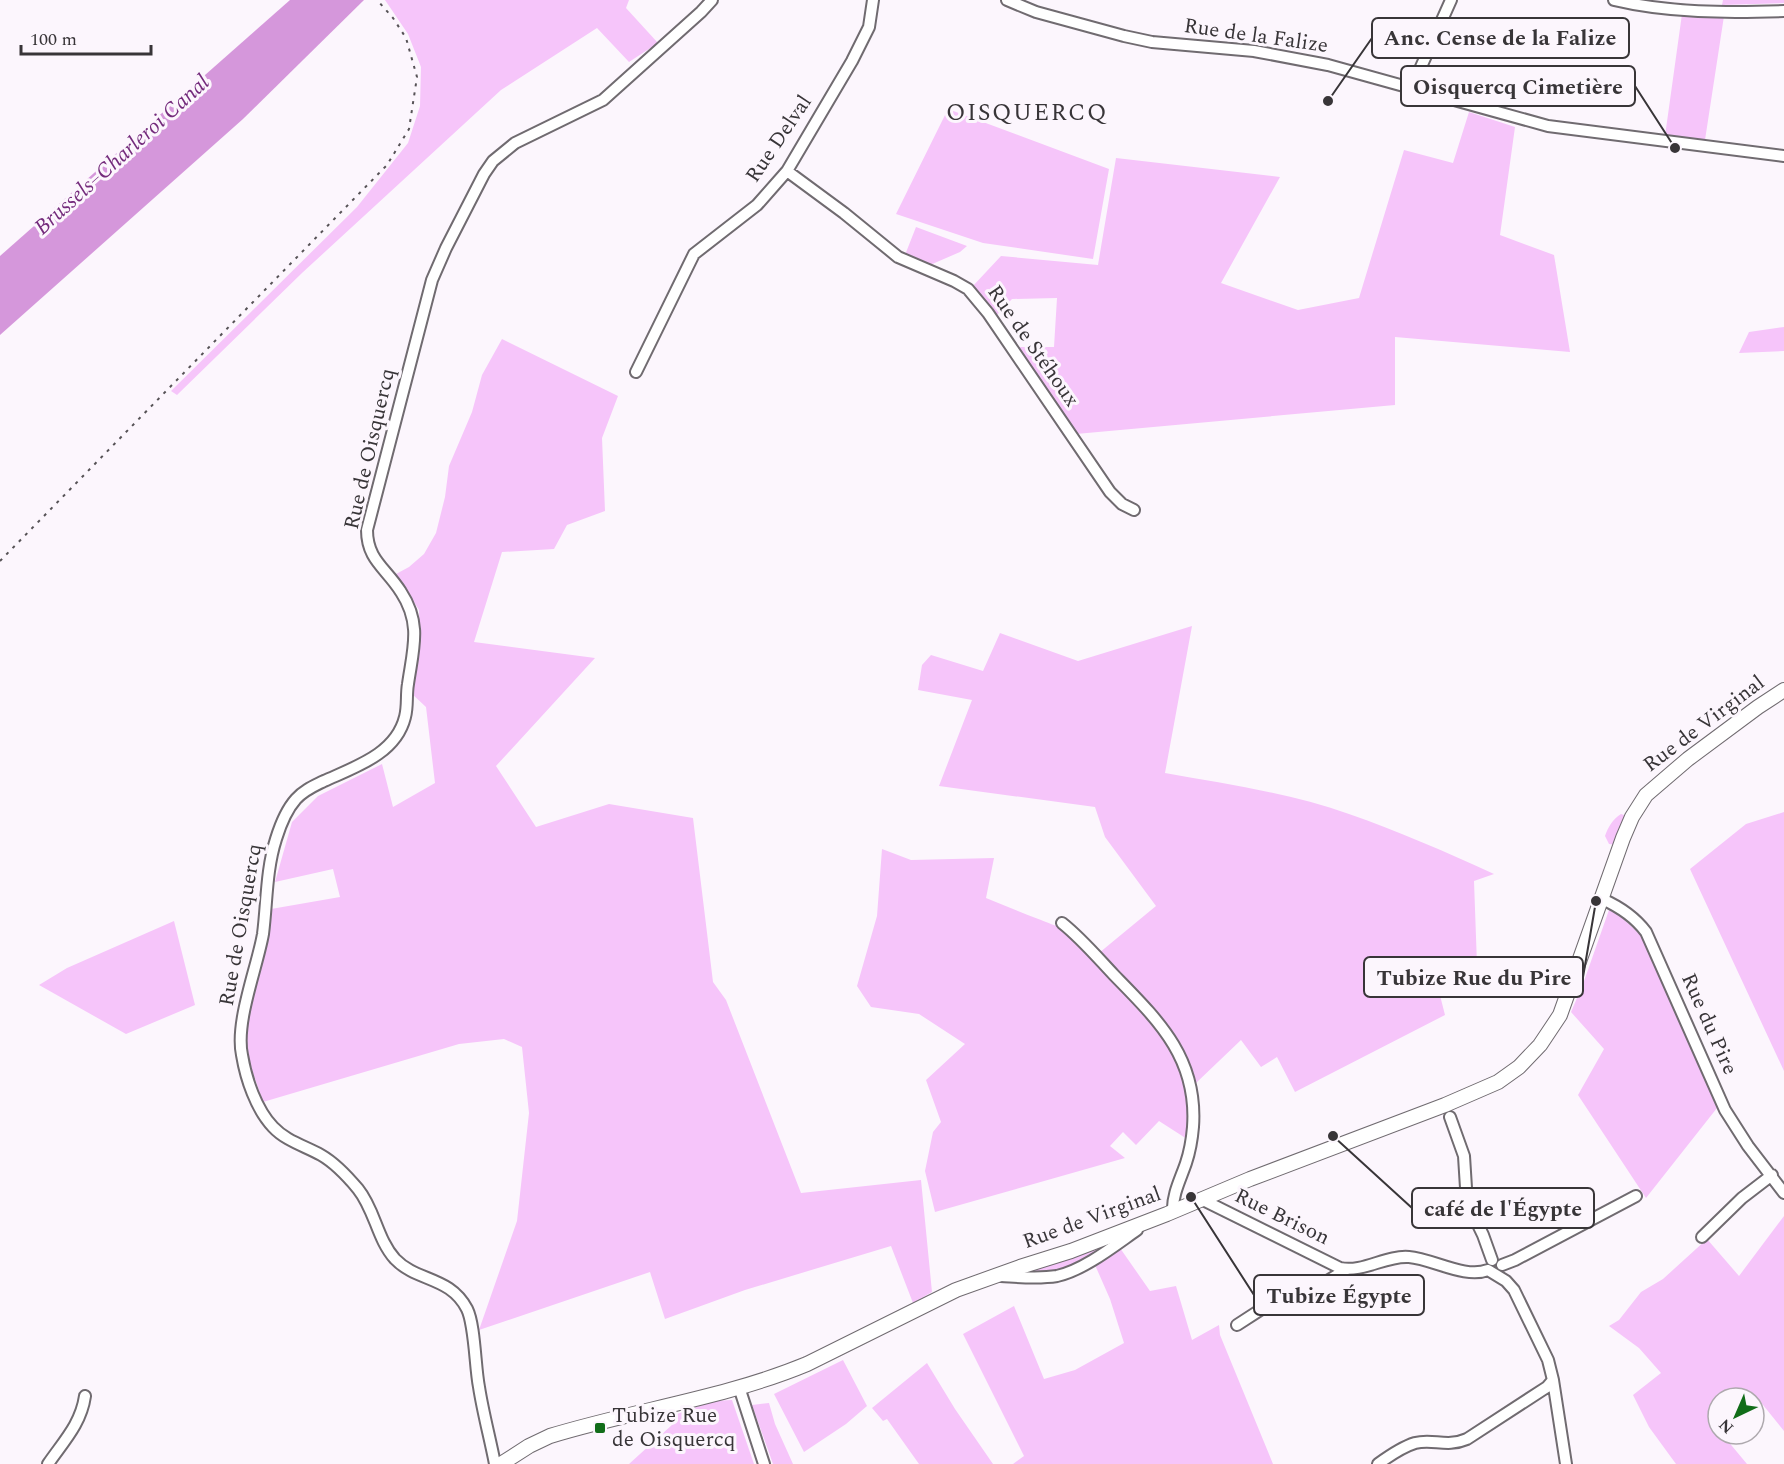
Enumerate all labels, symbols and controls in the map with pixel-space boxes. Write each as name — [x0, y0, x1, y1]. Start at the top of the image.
street label: Rue de la Falize — [1182, 10, 1330, 62]
scale bar — [21, 18, 152, 56]
callout: Anc. Cense de la Falize — [1372, 18, 1629, 58]
text: Anc. Cense de la Falize — [1384, 22, 1617, 55]
text: 100 m — [30, 26, 77, 53]
callout: Oisquercq Cimetière — [1401, 66, 1635, 106]
water label: Brussels–Charleroi Canal — [27, 67, 218, 243]
text: Oisquercq Cimetière — [1413, 71, 1623, 104]
street label: Rue Delval — [738, 89, 820, 189]
district label: OISQUERCQ — [946, 95, 1108, 131]
street label: Rue de Stéhoux — [979, 278, 1087, 414]
street label: Rue de Oisquercq — [336, 365, 404, 533]
street label: Rue de Virginal — [1636, 668, 1772, 780]
street label: Rue de Oisquercq — [211, 841, 271, 1009]
callout: Tubize Rue du Pire — [1364, 957, 1583, 997]
text: Tubize Rue du Pire — [1377, 962, 1572, 995]
street label: Rue du Pire — [1672, 968, 1746, 1080]
street label: Rue de Virginal — [1018, 1178, 1166, 1258]
street label: Rue Brison — [1229, 1180, 1335, 1254]
callout: café de l'Égypte — [1412, 1188, 1594, 1228]
text: café de l'Égypte — [1424, 1193, 1582, 1226]
callout: Tubize Égypte — [1254, 1275, 1424, 1315]
text: Tubize Égypte — [1266, 1280, 1412, 1313]
north arrow — [1706, 1386, 1766, 1446]
place label: Tubize Rue de Oisquercq — [612, 1400, 736, 1456]
text: N — [1713, 1413, 1739, 1439]
marker: Tubize Rue de Oisquercq — [593, 1421, 607, 1435]

